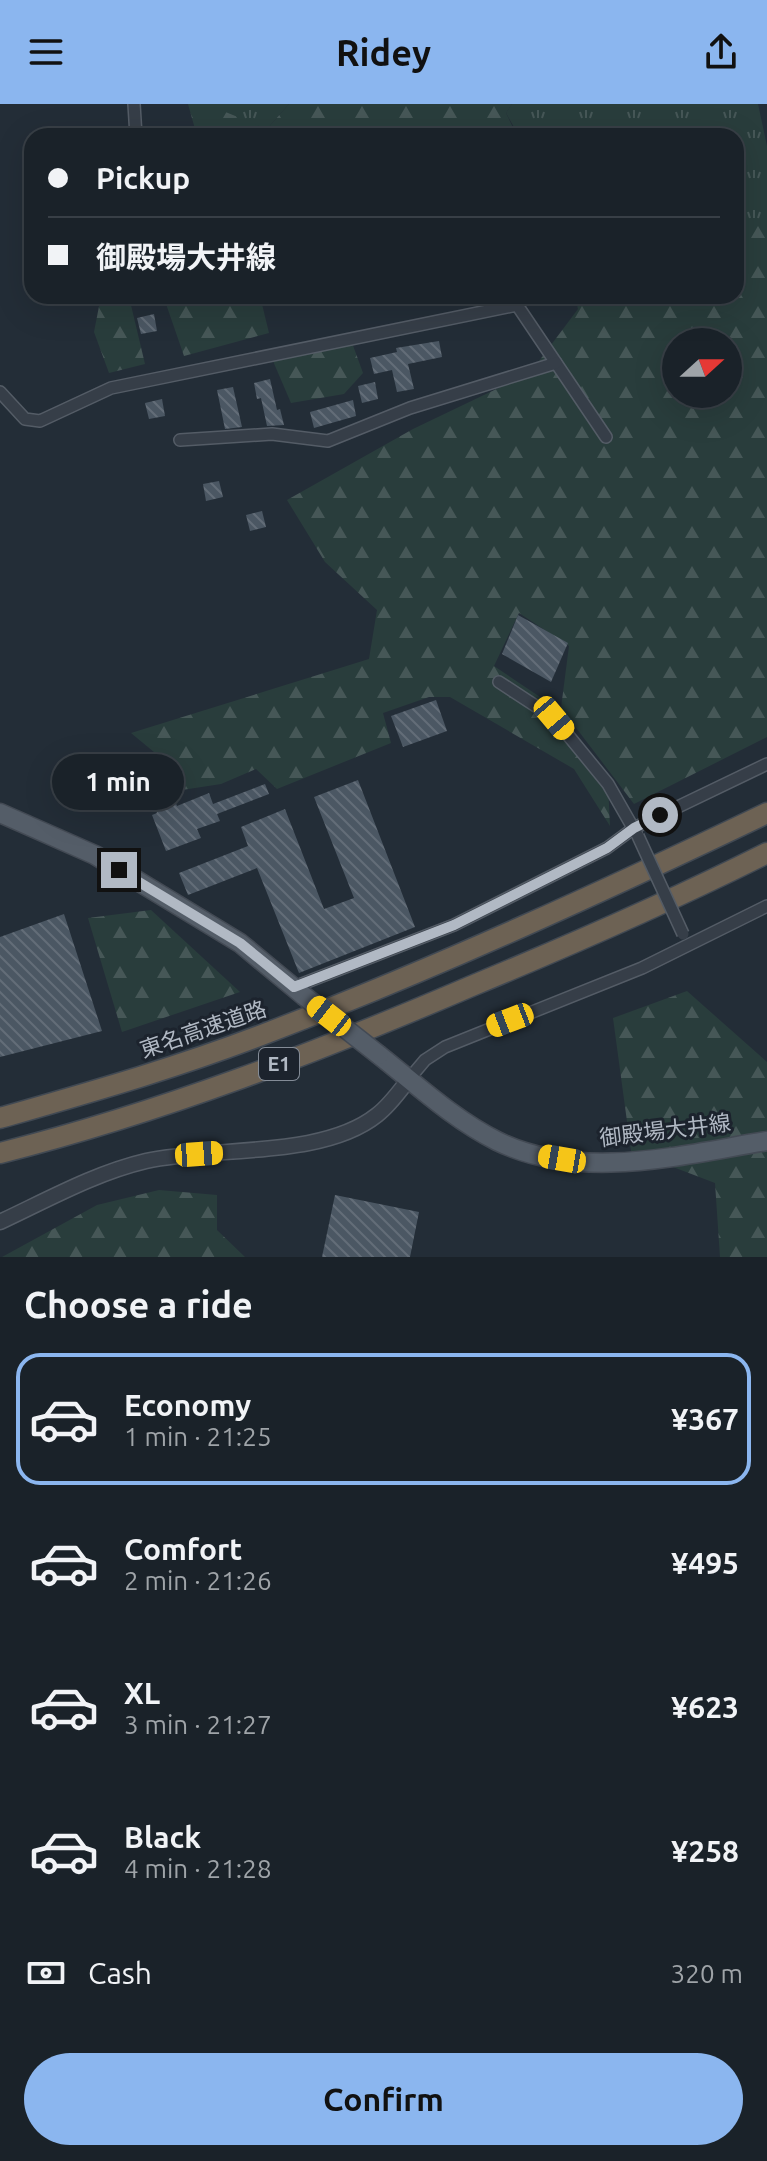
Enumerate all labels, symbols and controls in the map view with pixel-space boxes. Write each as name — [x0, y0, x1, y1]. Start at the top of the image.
icon: menu — [24, 30, 68, 74]
icon: share — [699, 30, 743, 74]
text: Ridey — [336, 32, 431, 73]
text: Pickup — [96, 161, 190, 195]
text: 御殿場大井線 — [96, 240, 276, 274]
north arrow — [662, 328, 742, 408]
map controls — [662, 328, 742, 408]
car — [529, 692, 579, 744]
callout: 1 min — [53, 754, 185, 810]
text: 1 min — [85, 767, 151, 796]
route start — [642, 797, 678, 833]
route end — [101, 852, 137, 888]
car — [303, 992, 355, 1040]
street label: 東名高速道路 — [136, 995, 269, 1062]
car — [483, 1000, 537, 1040]
road number: E1 — [259, 1048, 299, 1080]
street label: 御殿場大井線 — [598, 1109, 732, 1150]
car — [174, 1140, 224, 1168]
car — [536, 1143, 588, 1175]
text: Choose a ride — [24, 1284, 253, 1325]
icon: car — [28, 1383, 100, 1455]
text: Economy — [124, 1388, 251, 1422]
text: ¥367 — [671, 1402, 739, 1436]
text: 1 min · 21:25 — [124, 1422, 272, 1451]
icon: car — [28, 1527, 100, 1599]
text: Comfort — [124, 1532, 242, 1566]
text: ¥495 — [671, 1546, 739, 1580]
text: 2 min · 21:26 — [124, 1566, 272, 1595]
icon: car — [28, 1671, 100, 1743]
text: XL — [124, 1676, 160, 1710]
text: ¥623 — [671, 1690, 739, 1724]
text: 3 min · 21:27 — [124, 1710, 272, 1739]
icon: car — [28, 1815, 100, 1887]
text: Black — [124, 1820, 201, 1854]
text: ¥258 — [671, 1834, 739, 1868]
text: 4 min · 21:28 — [124, 1854, 272, 1883]
icon: cash — [24, 1951, 68, 1995]
text: Cash — [88, 1956, 152, 1990]
text: 320 m — [671, 1959, 743, 1988]
button: Confirm — [24, 2053, 743, 2145]

